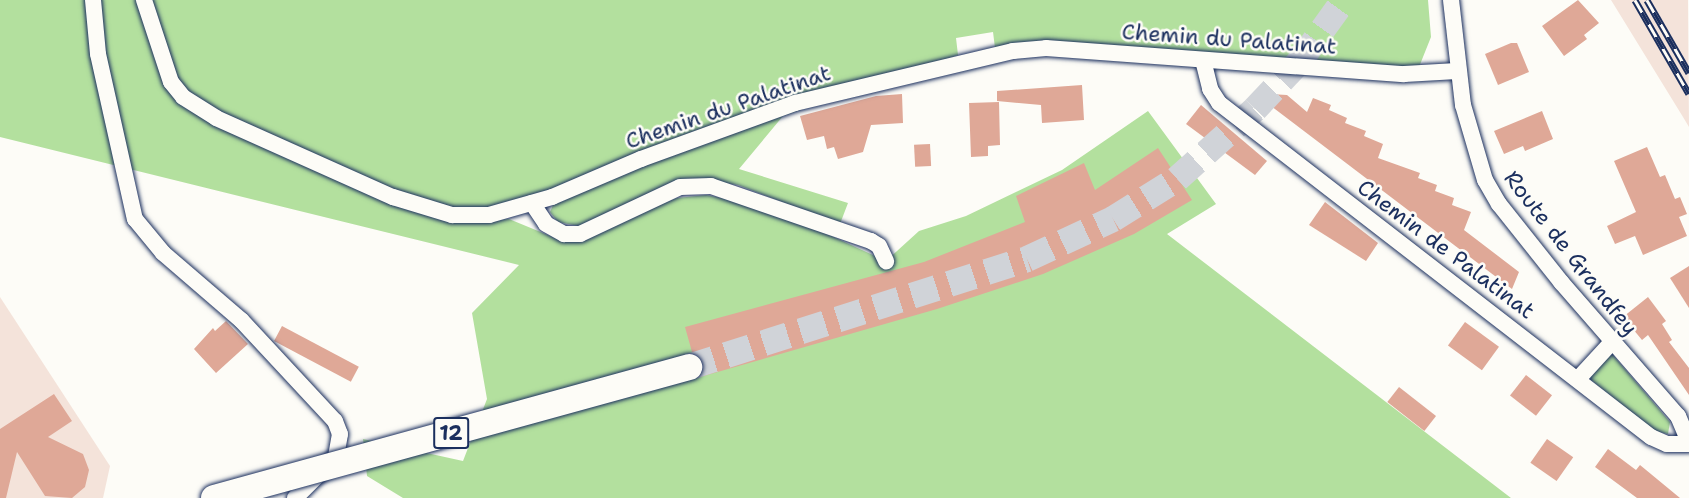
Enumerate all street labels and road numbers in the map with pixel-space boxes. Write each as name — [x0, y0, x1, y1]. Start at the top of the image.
street label: Chemin du Palatinat — [1121, 18, 1337, 60]
street label: Chemin du Palatinat — [622, 60, 834, 154]
street label: Route de Grandfey — [1499, 165, 1643, 341]
street label: Chemin de Palatinat — [1352, 174, 1540, 324]
road number: 12 — [433, 415, 469, 451]

